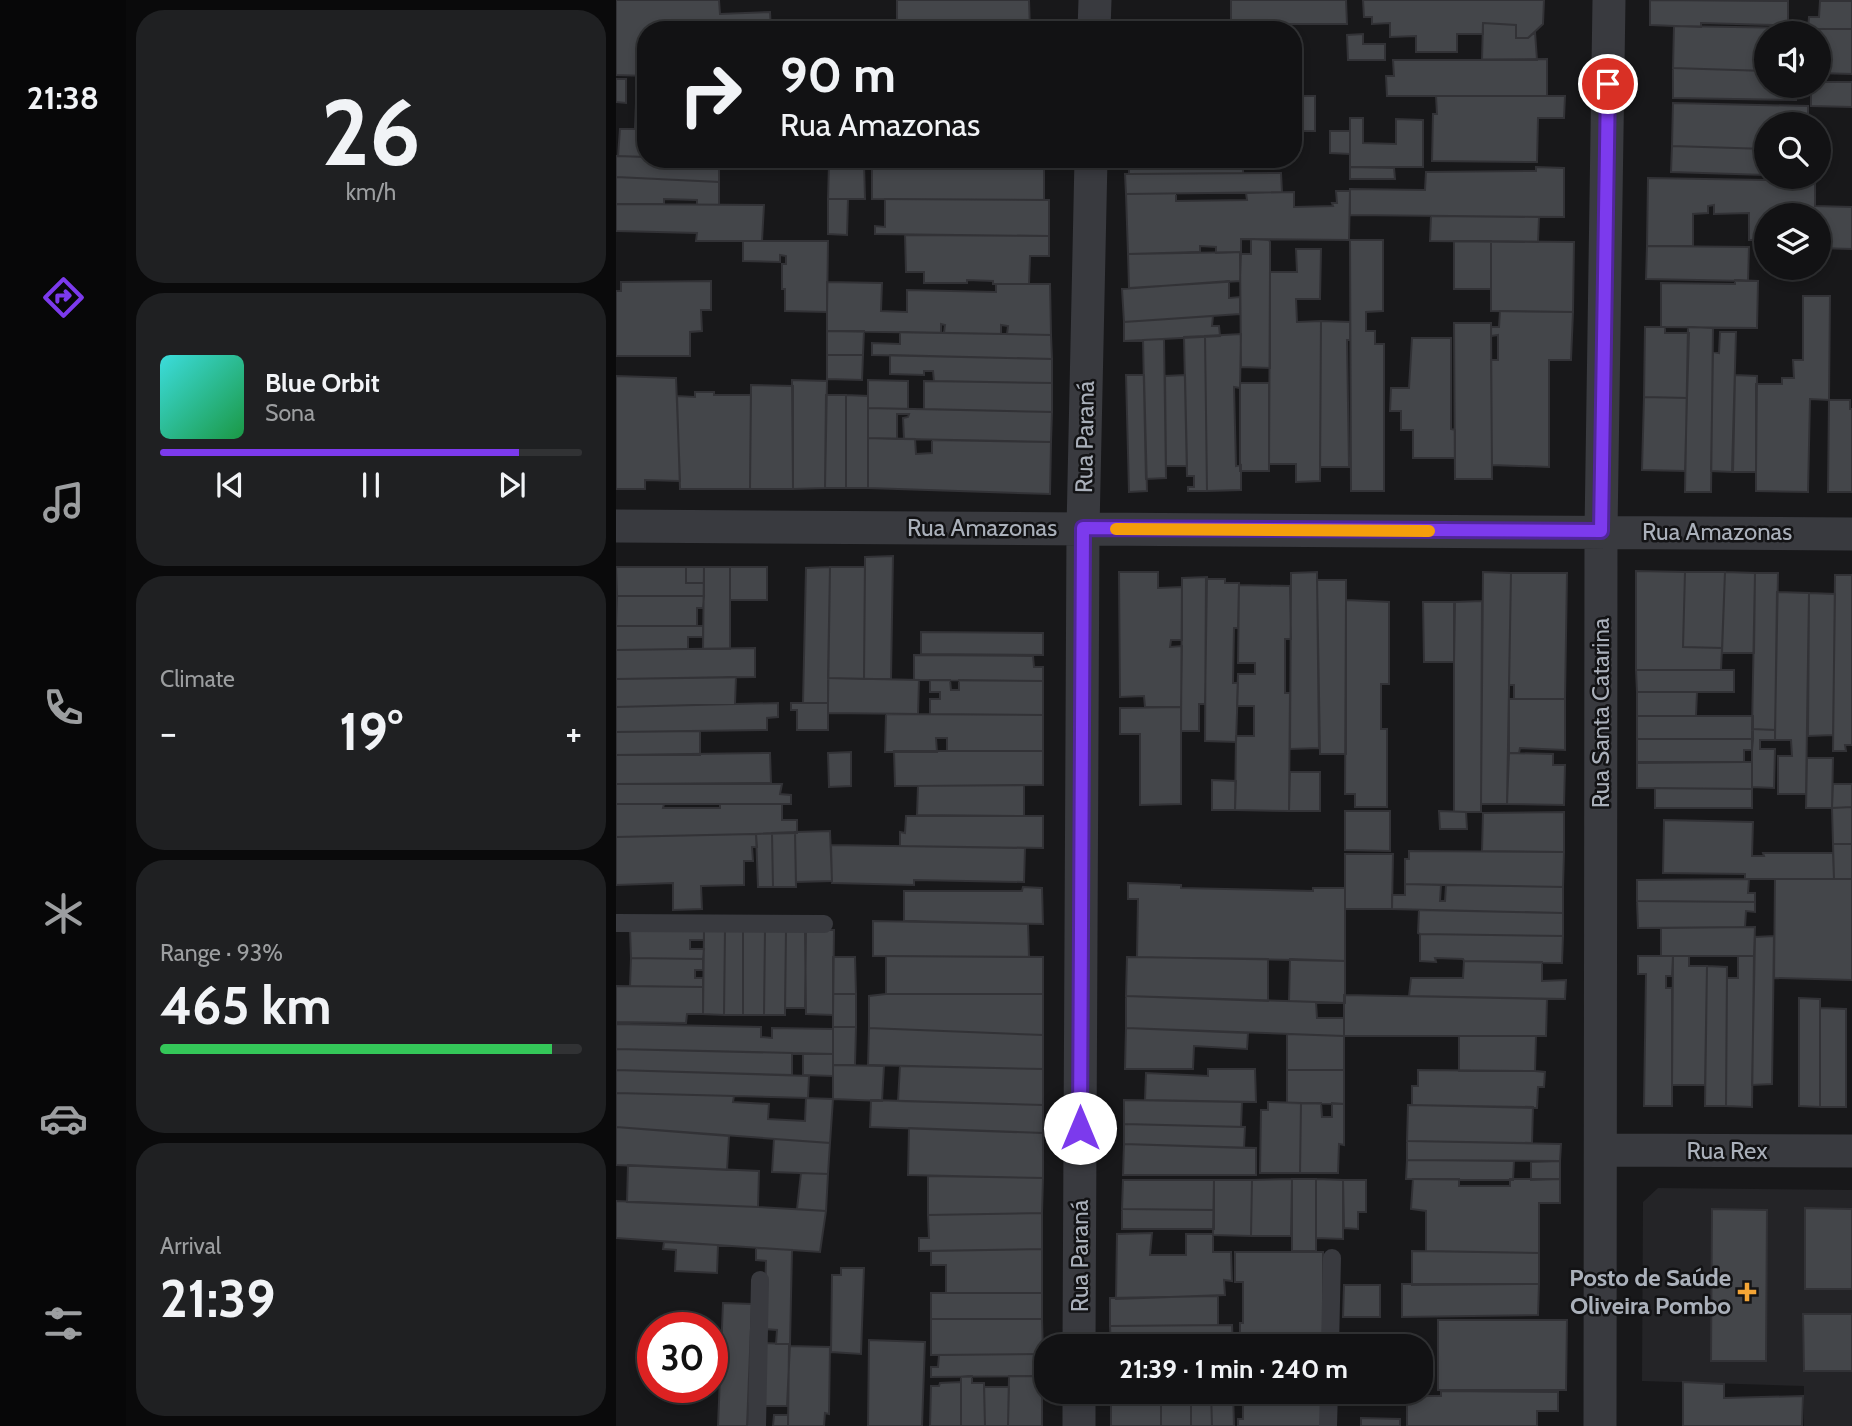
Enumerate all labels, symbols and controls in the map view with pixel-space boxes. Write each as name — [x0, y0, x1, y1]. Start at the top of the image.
map controls — [1754, 21, 1831, 280]
button: sound — [1754, 21, 1831, 98]
text: 90 m — [780, 45, 896, 104]
icon: right — [665, 49, 756, 140]
pin — [1578, 54, 1638, 114]
icon: arrive — [1589, 65, 1627, 103]
text: 26 — [321, 77, 421, 188]
text: 21:38 — [27, 78, 99, 117]
text: Rua Amazonas — [780, 105, 980, 144]
button: search — [1754, 112, 1831, 189]
text: km/h — [346, 178, 396, 206]
button: layers — [1754, 203, 1831, 280]
icon: directions — [39, 273, 88, 322]
text: Blue Orbit — [265, 367, 380, 399]
street label: Rua Paraná — [1069, 380, 1100, 493]
text: Sona — [265, 399, 315, 427]
icon: previous — [211, 466, 249, 504]
icon: pause — [352, 466, 390, 504]
icon: next — [493, 466, 531, 504]
icon: music — [39, 478, 88, 527]
street label: Rua Amazonas — [907, 513, 1057, 542]
street label: Rua Amazonas — [1642, 517, 1792, 546]
street label: Rua Santa Catarina — [1586, 617, 1615, 808]
text: Climate — [160, 665, 235, 693]
icon: phone — [39, 683, 88, 732]
text: 19° — [339, 700, 403, 763]
text: − — [160, 709, 177, 756]
text: + — [565, 709, 582, 756]
icon: climate — [39, 889, 88, 938]
text: Range · 93% — [160, 939, 283, 967]
text: 465 km — [160, 974, 332, 1037]
position arrow — [1043, 1091, 1117, 1165]
icon: car — [39, 1094, 88, 1143]
street label: Rua Rex — [1686, 1136, 1768, 1165]
street label: Rua Paraná — [1065, 1199, 1094, 1312]
text: Arrival — [160, 1232, 221, 1260]
place label: Posto de Saúde Oliveira Pombo — [1569, 1263, 1731, 1320]
text: 21:39 — [160, 1267, 276, 1330]
marker: Posto de Saúde Oliveira Pombo — [1737, 1282, 1757, 1302]
icon: filters — [39, 1299, 88, 1348]
speed limit sign: 30 — [637, 1312, 728, 1403]
text: 21:39 · 1 min · 240 m — [1119, 1353, 1348, 1385]

